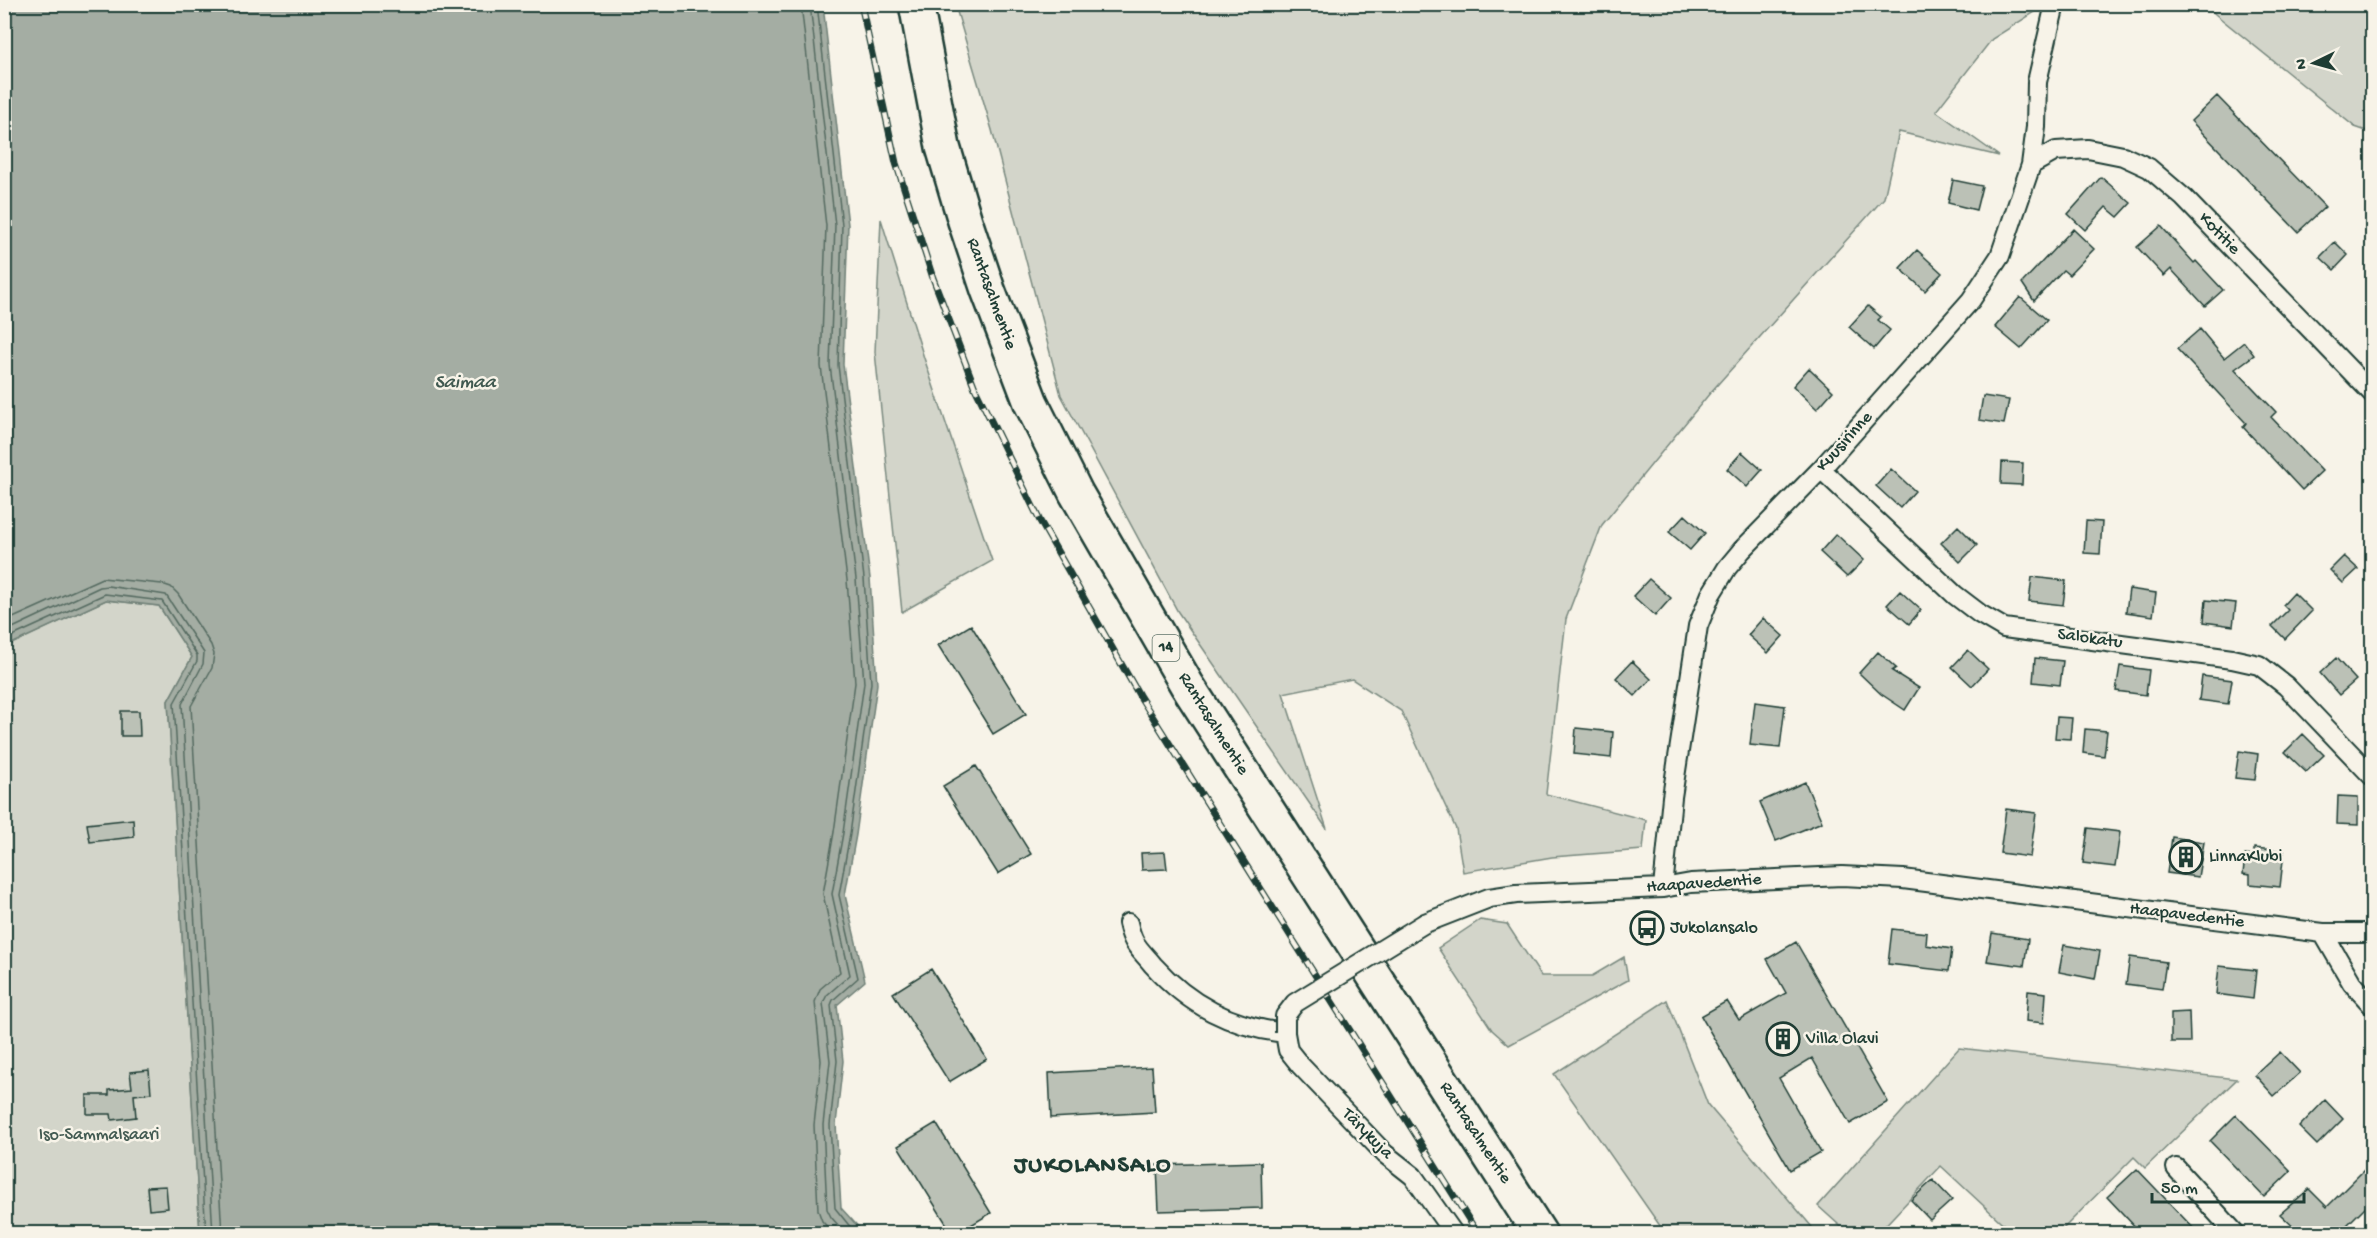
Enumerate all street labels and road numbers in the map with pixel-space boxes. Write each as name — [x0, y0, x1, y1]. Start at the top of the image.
street label: Kotitie — [2194, 208, 2245, 260]
street label: Rantasalmentie — [961, 235, 1021, 353]
street label: Kuusirinne — [1812, 407, 1878, 477]
street label: Salokatu — [2056, 624, 2124, 654]
road number: 14 — [1152, 635, 1180, 661]
street label: Rantasalmentie — [1173, 669, 1253, 780]
street label: Haapavedentie — [1646, 869, 1763, 898]
street label: Haapavedentie — [2129, 899, 2246, 934]
street label: Rantasalmentie — [1434, 1078, 1516, 1188]
street label: Tärykuja — [1336, 1103, 1398, 1165]

